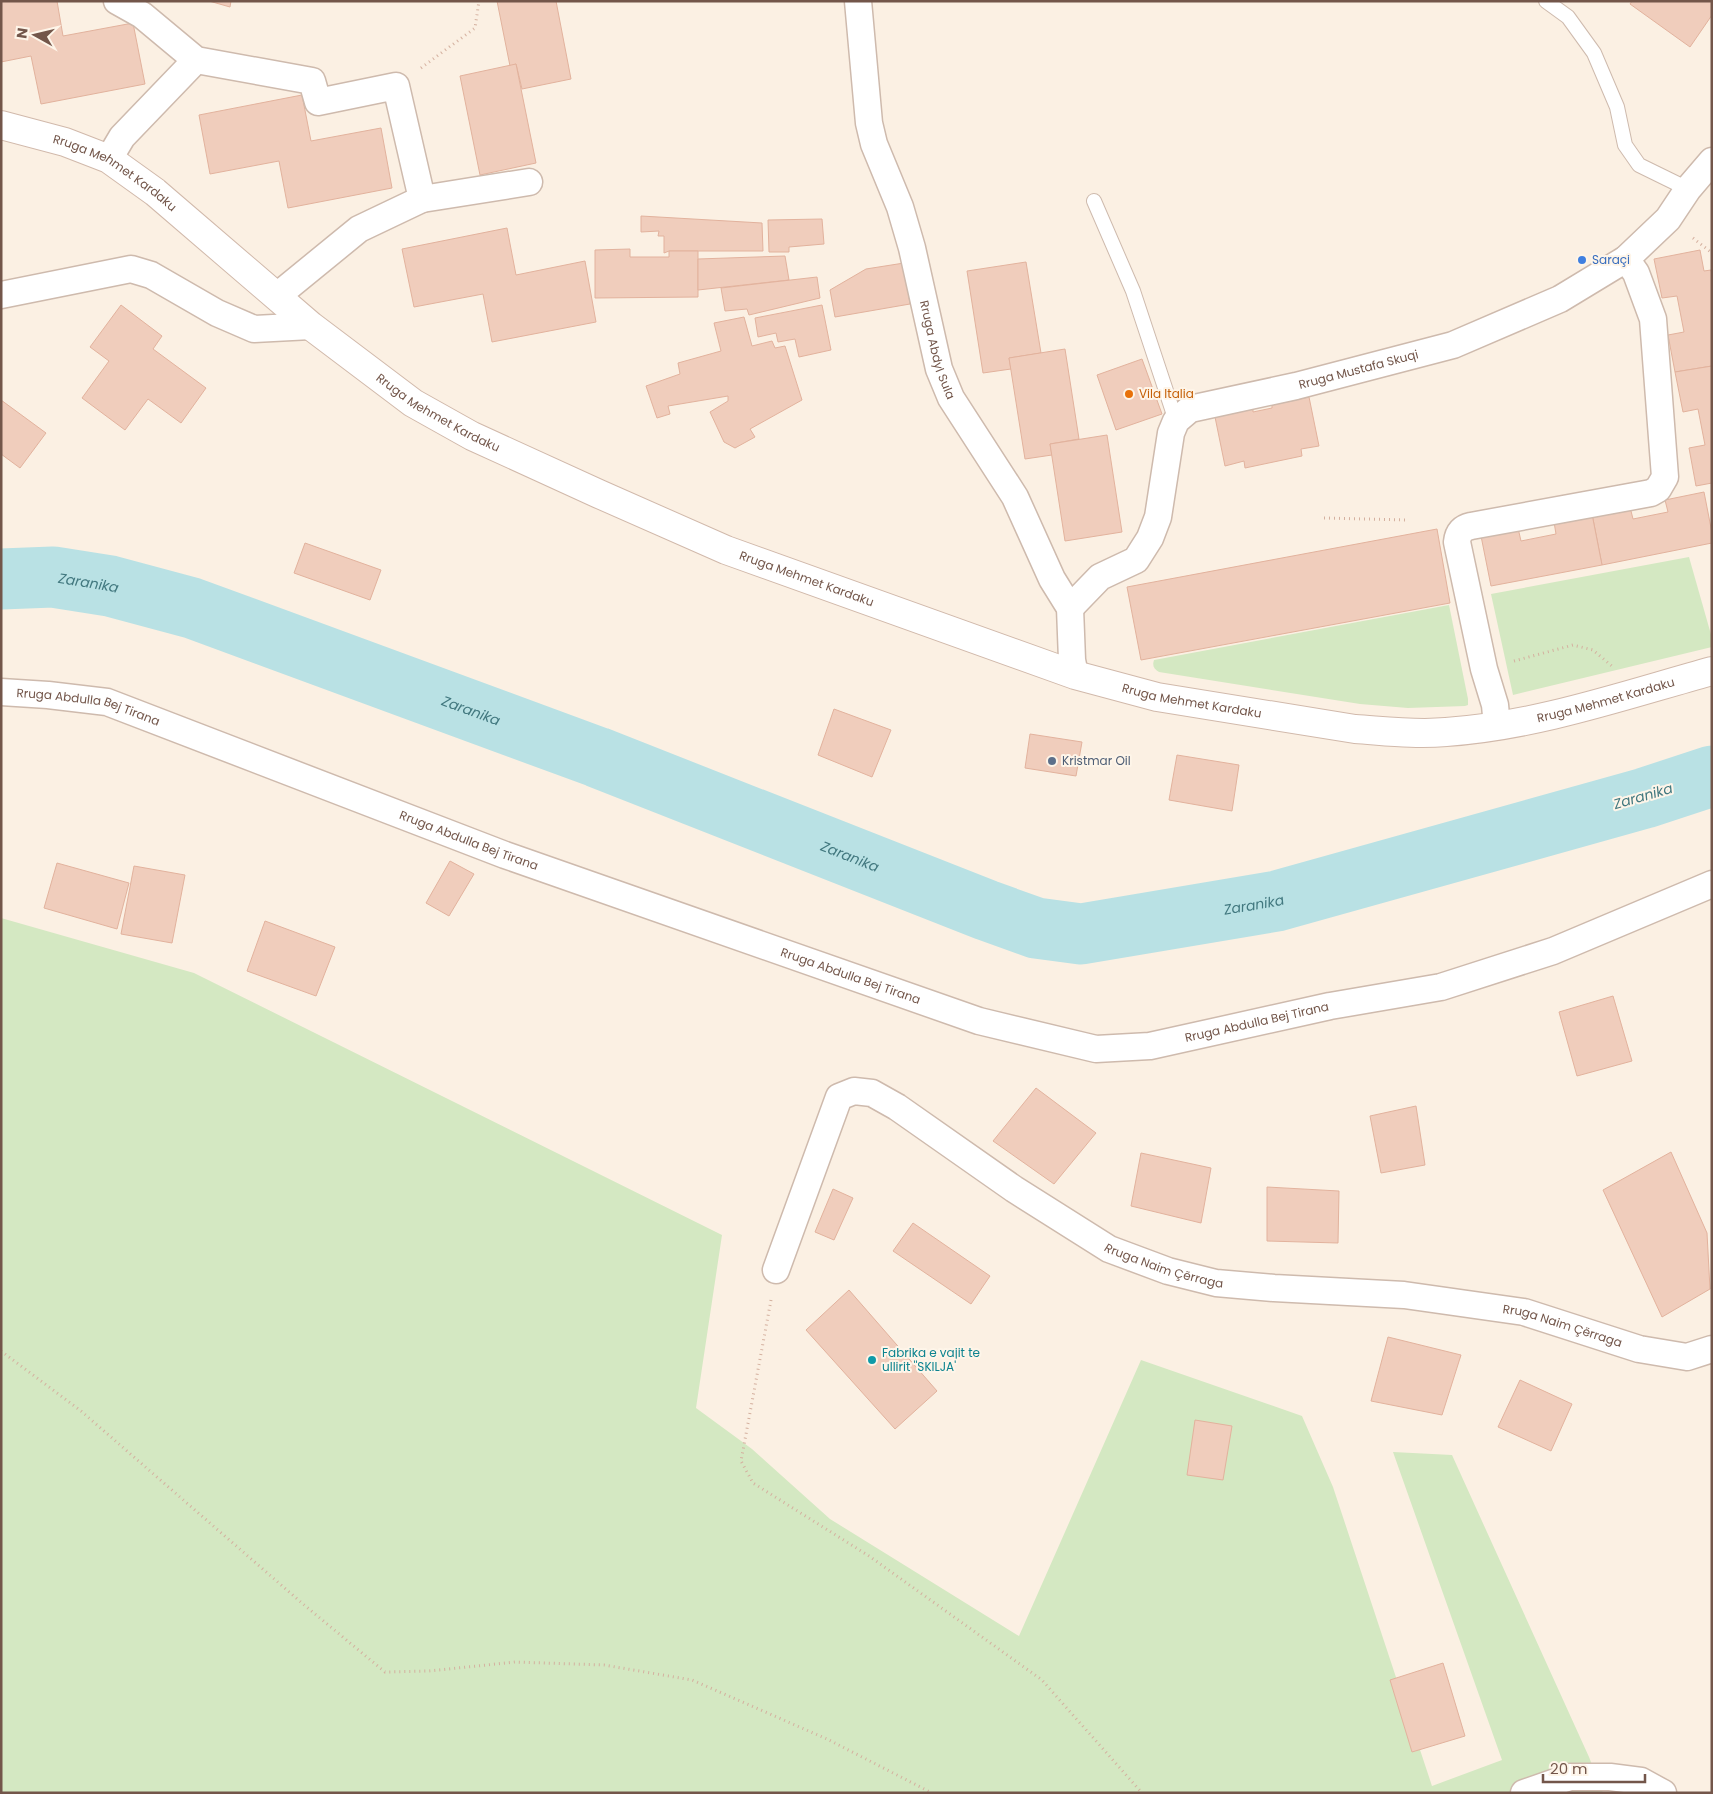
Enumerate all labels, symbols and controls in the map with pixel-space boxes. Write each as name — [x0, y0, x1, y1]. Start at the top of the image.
north arrow — [10, 10, 60, 60]
text: N — [11, 27, 33, 40]
street label: Rruga Mehmet Kardaku — [51, 130, 181, 215]
place label: Saraçi — [1592, 251, 1630, 268]
marker: Saraçi — [1576, 254, 1588, 266]
street label: Rruga Abdyl Sula — [916, 299, 960, 402]
street label: Rruga Mustafa Skuqi — [1297, 345, 1420, 393]
street label: Rruga Mehmet Kardaku — [373, 369, 503, 456]
place label: Vila Italia — [1139, 385, 1194, 402]
marker: Vila Italia — [1123, 388, 1135, 400]
street label: Rruga Mehmet Kardaku — [737, 546, 876, 610]
water label: Zaranika — [56, 568, 121, 598]
street label: Rruga Mehmet Kardaku — [1535, 673, 1676, 726]
street label: Rruga Mehmet Kardaku — [1120, 679, 1263, 722]
street label: Rruga Abdulla Bej Tirana — [16, 684, 163, 730]
water label: Zaranika — [438, 690, 504, 731]
place label: Kristmar Oil — [1062, 752, 1131, 769]
marker: Kristmar Oil — [1046, 755, 1058, 767]
water label: Zaranika — [1610, 778, 1675, 814]
street label: Rruga Abdulla Bej Tirana — [397, 806, 541, 874]
water label: Zaranika — [817, 836, 882, 877]
water label: Zaranika — [1221, 889, 1287, 920]
street label: Rruga Abdulla Bej Tirana — [778, 943, 923, 1008]
street label: Rruga Abdulla Bej Tirana — [1183, 998, 1330, 1046]
street label: Rruga Naim Çërraga — [1101, 1239, 1224, 1292]
street label: Rruga Naim Çërraga — [1502, 1300, 1625, 1351]
place label: Fabrika e vajit te ullirit ''SKILJA' — [882, 1344, 980, 1375]
marker: Fabrika e vajit te ullirit ''SKILJA' — [866, 1354, 878, 1366]
scale bar — [1543, 1752, 1646, 1784]
text: 20 m — [1550, 1758, 1588, 1779]

